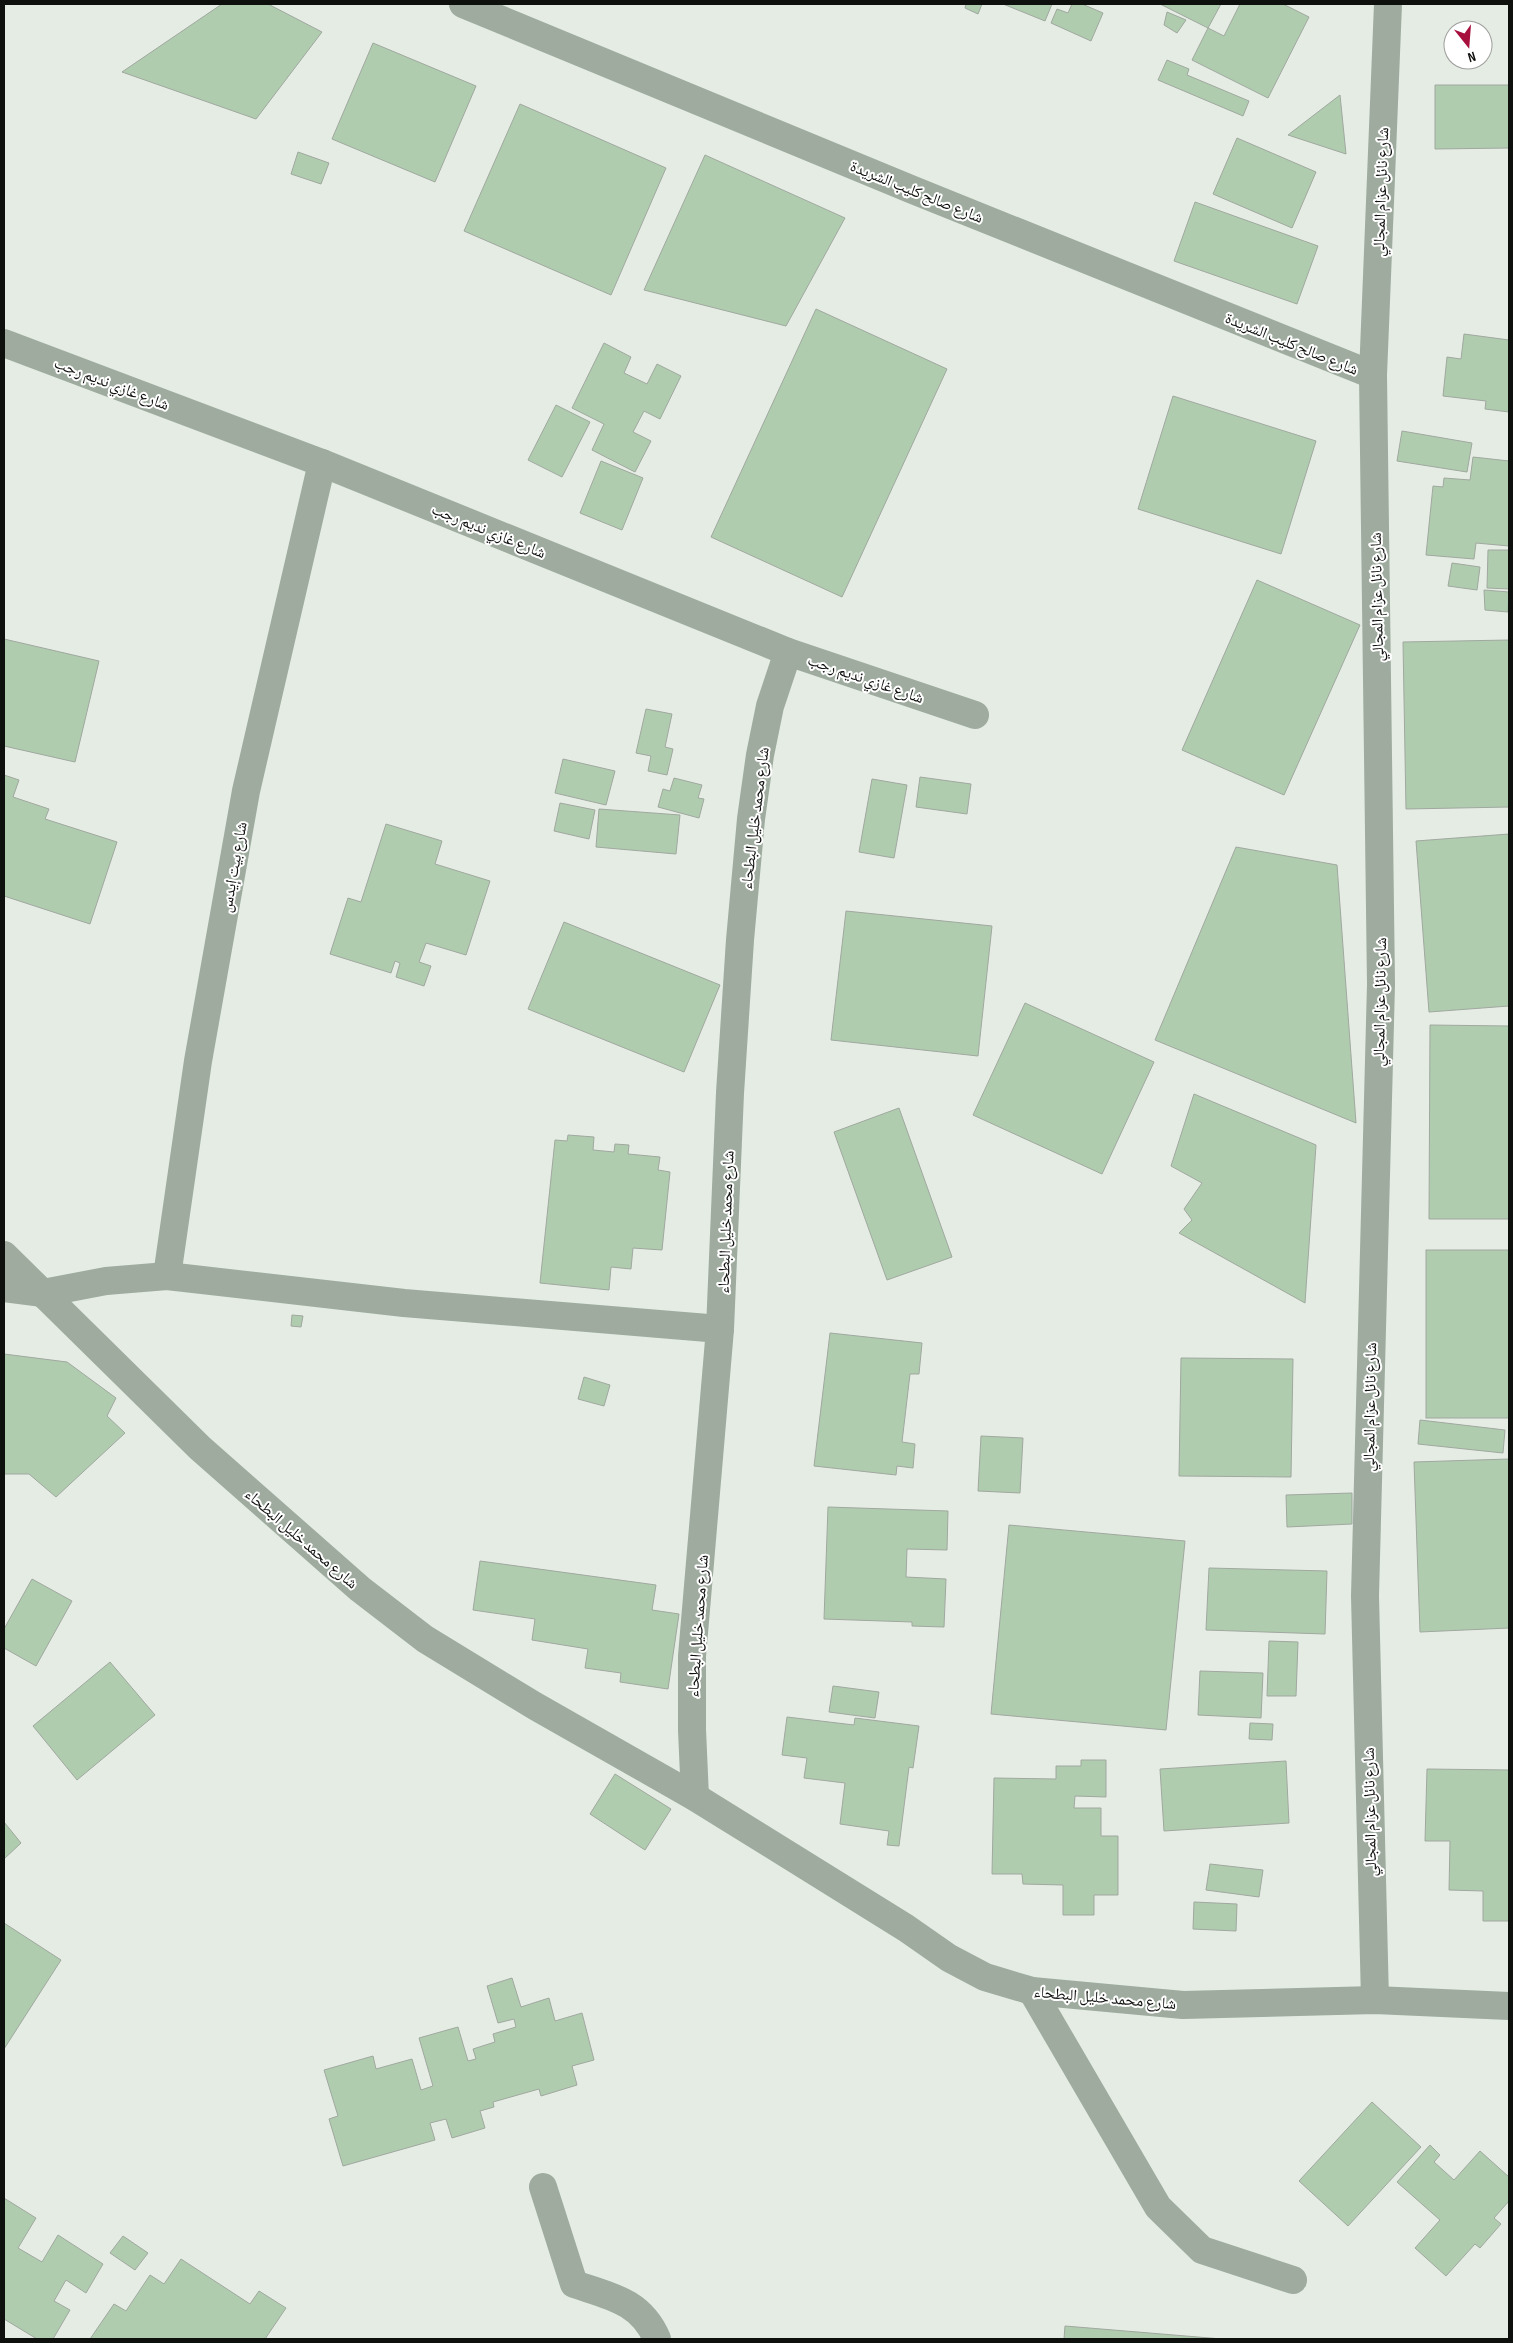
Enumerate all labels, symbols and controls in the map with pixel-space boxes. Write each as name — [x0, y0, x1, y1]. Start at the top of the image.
north arrow — [1443, 20, 1493, 70]
text: N — [1466, 48, 1478, 66]
street label: شارع نائل عزام المجالي — [1370, 127, 1395, 257]
street label: شارع صالح كليب الشريدة — [847, 157, 986, 228]
street label: شارع صالح كليب الشريدة — [1222, 309, 1361, 380]
street label: شارع غازي نديم رجب — [51, 354, 172, 417]
street label: شارع غازي نديم رجب — [428, 500, 548, 565]
street label: شارع نائل عزام المجالي — [1367, 532, 1390, 662]
street label: شارع غازي نديم رجب — [804, 651, 926, 710]
street label: شارع محمد خليل البطحاء — [737, 746, 774, 890]
street label: شارع بيت إيدس — [217, 820, 252, 914]
street label: شارع نائل عزام المجالي — [1370, 937, 1393, 1067]
street label: شارع محمد خليل البطحاء — [715, 1150, 738, 1294]
street label: شارع نائل عزام المجالي — [1360, 1342, 1383, 1472]
street label: شارع محمد خليل البطحاء — [241, 1485, 361, 1593]
street label: شارع محمد خليل البطحاء — [684, 1554, 713, 1698]
street label: شارع نائل عزام المجالي — [1360, 1747, 1383, 1877]
street label: شارع محمد خليل البطحاء — [1033, 1983, 1177, 2014]

